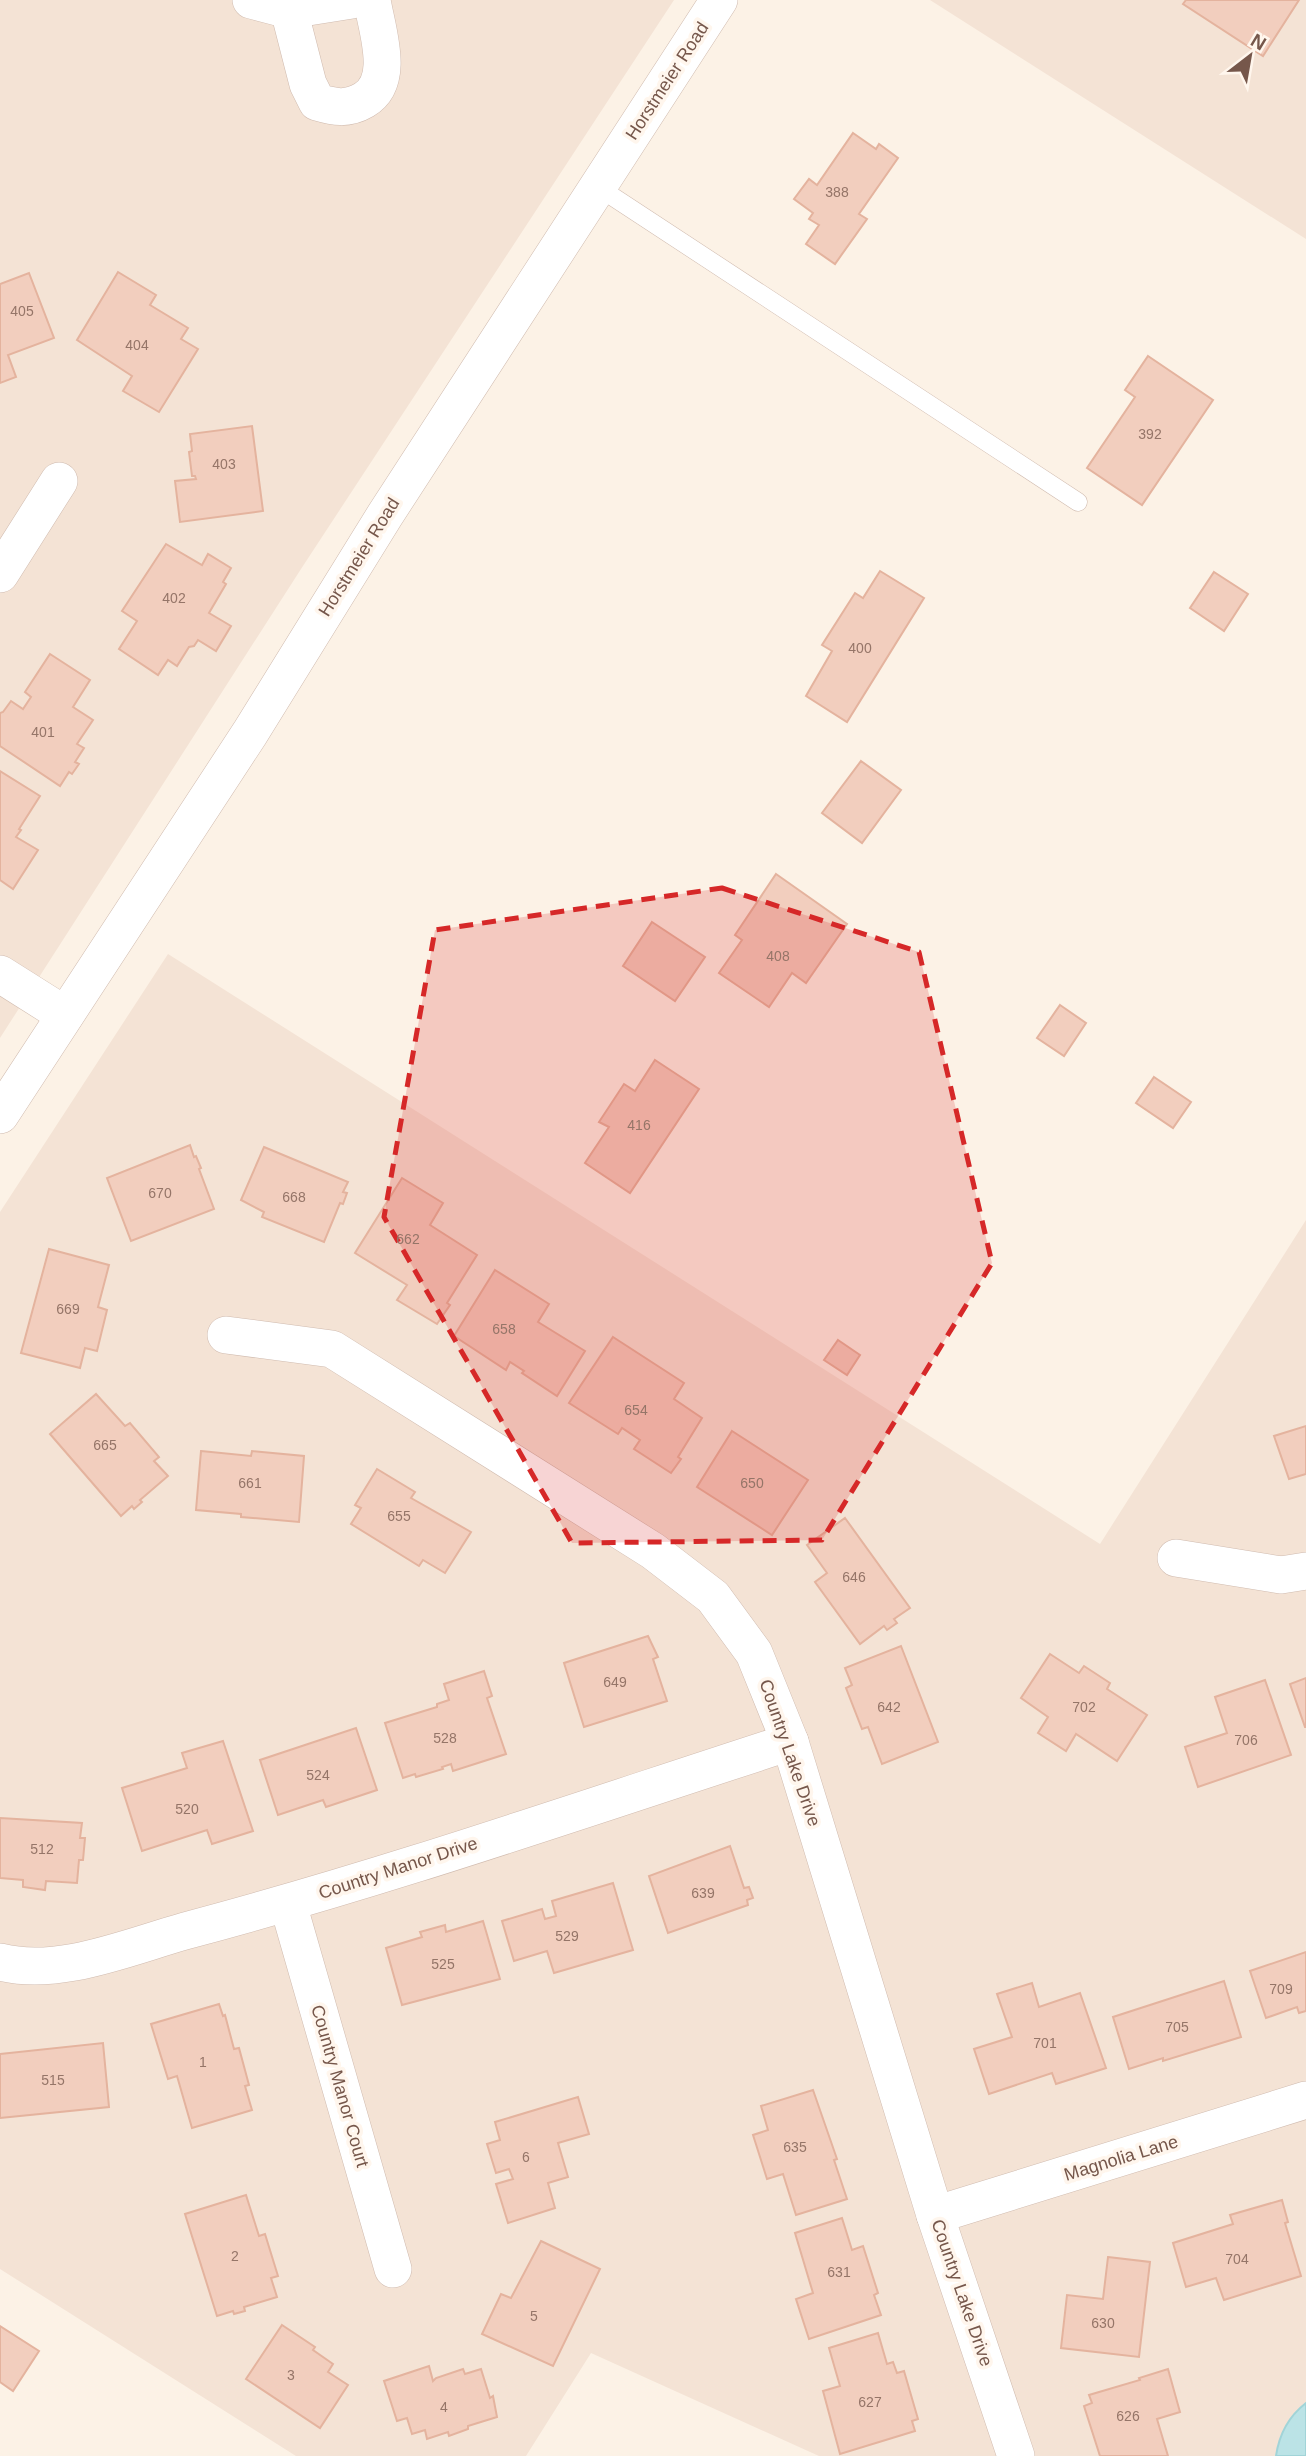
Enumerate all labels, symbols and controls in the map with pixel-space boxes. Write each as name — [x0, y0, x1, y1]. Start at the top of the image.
street label: Horstmeier Road — [622, 19, 712, 143]
north arrow — [1215, 21, 1285, 91]
text: N — [1247, 29, 1270, 54]
house number: 388 — [825, 184, 849, 200]
house number: 405 — [10, 303, 34, 319]
house number: 404 — [125, 337, 149, 353]
house number: 392 — [1138, 426, 1162, 442]
house number: 403 — [212, 456, 236, 472]
street label: Horstmeier Road — [314, 494, 404, 620]
house number: 402 — [162, 590, 186, 606]
house number: 400 — [848, 640, 872, 656]
house number: 401 — [31, 724, 55, 740]
house number: 408 — [766, 948, 790, 964]
house number: 416 — [627, 1117, 651, 1133]
house number: 670 — [148, 1185, 172, 1201]
house number: 668 — [282, 1189, 306, 1205]
house number: 662 — [396, 1231, 420, 1247]
house number: 669 — [56, 1301, 80, 1317]
house number: 658 — [492, 1321, 516, 1337]
house number: 654 — [624, 1402, 648, 1418]
house number: 665 — [93, 1437, 117, 1453]
house number: 661 — [238, 1475, 262, 1491]
house number: 650 — [740, 1475, 764, 1491]
house number: 655 — [387, 1508, 411, 1524]
house number: 646 — [842, 1569, 866, 1585]
house number: 649 — [603, 1674, 627, 1690]
street label: Country Lake Drive — [755, 1677, 825, 1829]
house number: 642 — [877, 1699, 901, 1715]
house number: 702 — [1072, 1699, 1096, 1715]
house number: 528 — [433, 1730, 457, 1746]
house number: 706 — [1234, 1732, 1258, 1748]
house number: 524 — [306, 1767, 330, 1783]
house number: 520 — [175, 1801, 199, 1817]
street label: Country Manor Drive — [316, 1833, 480, 1903]
house number: 512 — [30, 1841, 54, 1857]
house number: 639 — [691, 1885, 715, 1901]
house number: 529 — [555, 1928, 579, 1944]
house number: 525 — [431, 1956, 455, 1972]
house number: 709 — [1269, 1981, 1293, 1997]
street label: Country Manor Court — [307, 2002, 373, 2170]
house number: 705 — [1165, 2019, 1189, 2035]
house number: 701 — [1033, 2035, 1057, 2051]
house number: 1 — [199, 2054, 207, 2070]
house number: 515 — [41, 2072, 65, 2088]
street label: Magnolia Lane — [1062, 2131, 1180, 2185]
house number: 635 — [783, 2139, 807, 2155]
house number: 6 — [522, 2149, 530, 2165]
street label: Country Lake Drive — [927, 2217, 997, 2369]
house number: 2 — [231, 2248, 239, 2264]
house number: 704 — [1225, 2251, 1249, 2267]
house number: 631 — [827, 2264, 851, 2280]
house number: 5 — [530, 2308, 538, 2324]
house number: 630 — [1091, 2315, 1115, 2331]
house number: 3 — [287, 2367, 295, 2383]
house number: 627 — [858, 2394, 882, 2410]
house number: 4 — [440, 2399, 448, 2415]
house number: 626 — [1116, 2408, 1140, 2424]

